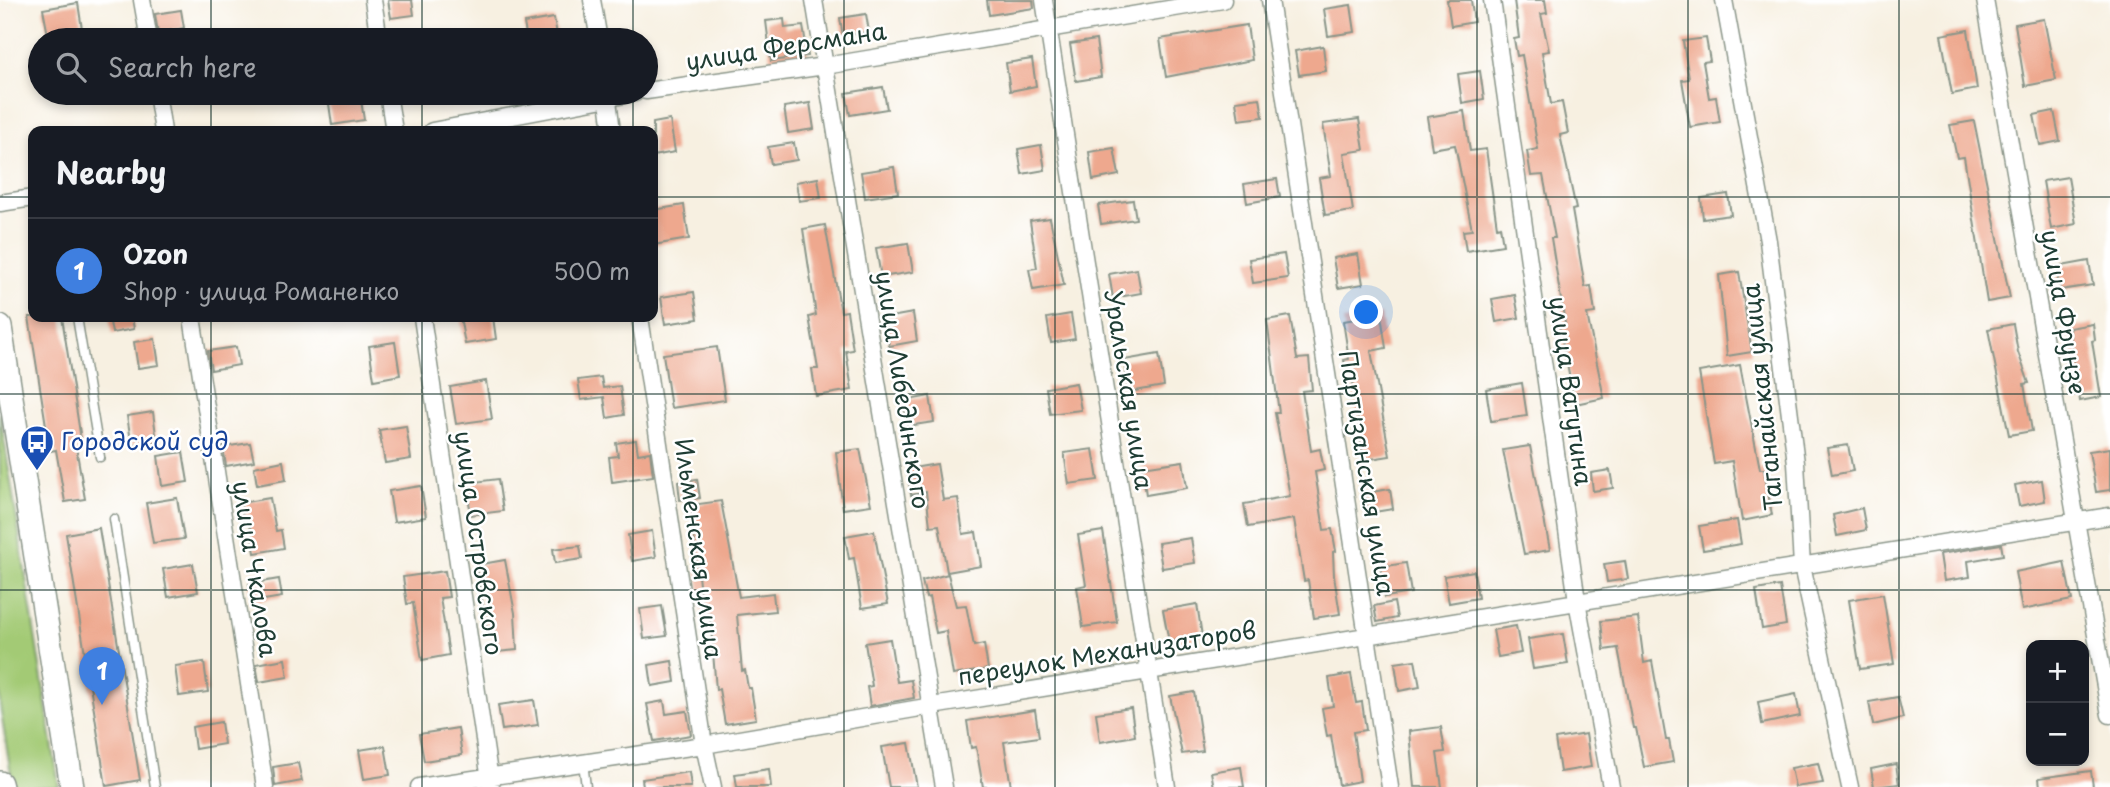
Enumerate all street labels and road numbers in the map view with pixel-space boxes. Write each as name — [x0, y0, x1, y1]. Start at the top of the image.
street label: улица Ферсмана — [683, 11, 889, 79]
street label: улица Фрунзе — [2033, 226, 2097, 397]
street label: улица Либединского — [867, 268, 941, 511]
street label: Таганайская улица — [1731, 282, 1791, 512]
street label: Уральская улица — [1096, 287, 1164, 492]
street label: улица Ватутина — [1541, 294, 1603, 488]
street label: Партизанская улица — [1331, 347, 1405, 598]
street label: улица Островского — [446, 428, 514, 657]
street label: Ильменская улица — [667, 436, 733, 661]
street label: улица Чкалова — [224, 478, 288, 660]
street label: переулок Механизаторов — [955, 611, 1259, 693]

